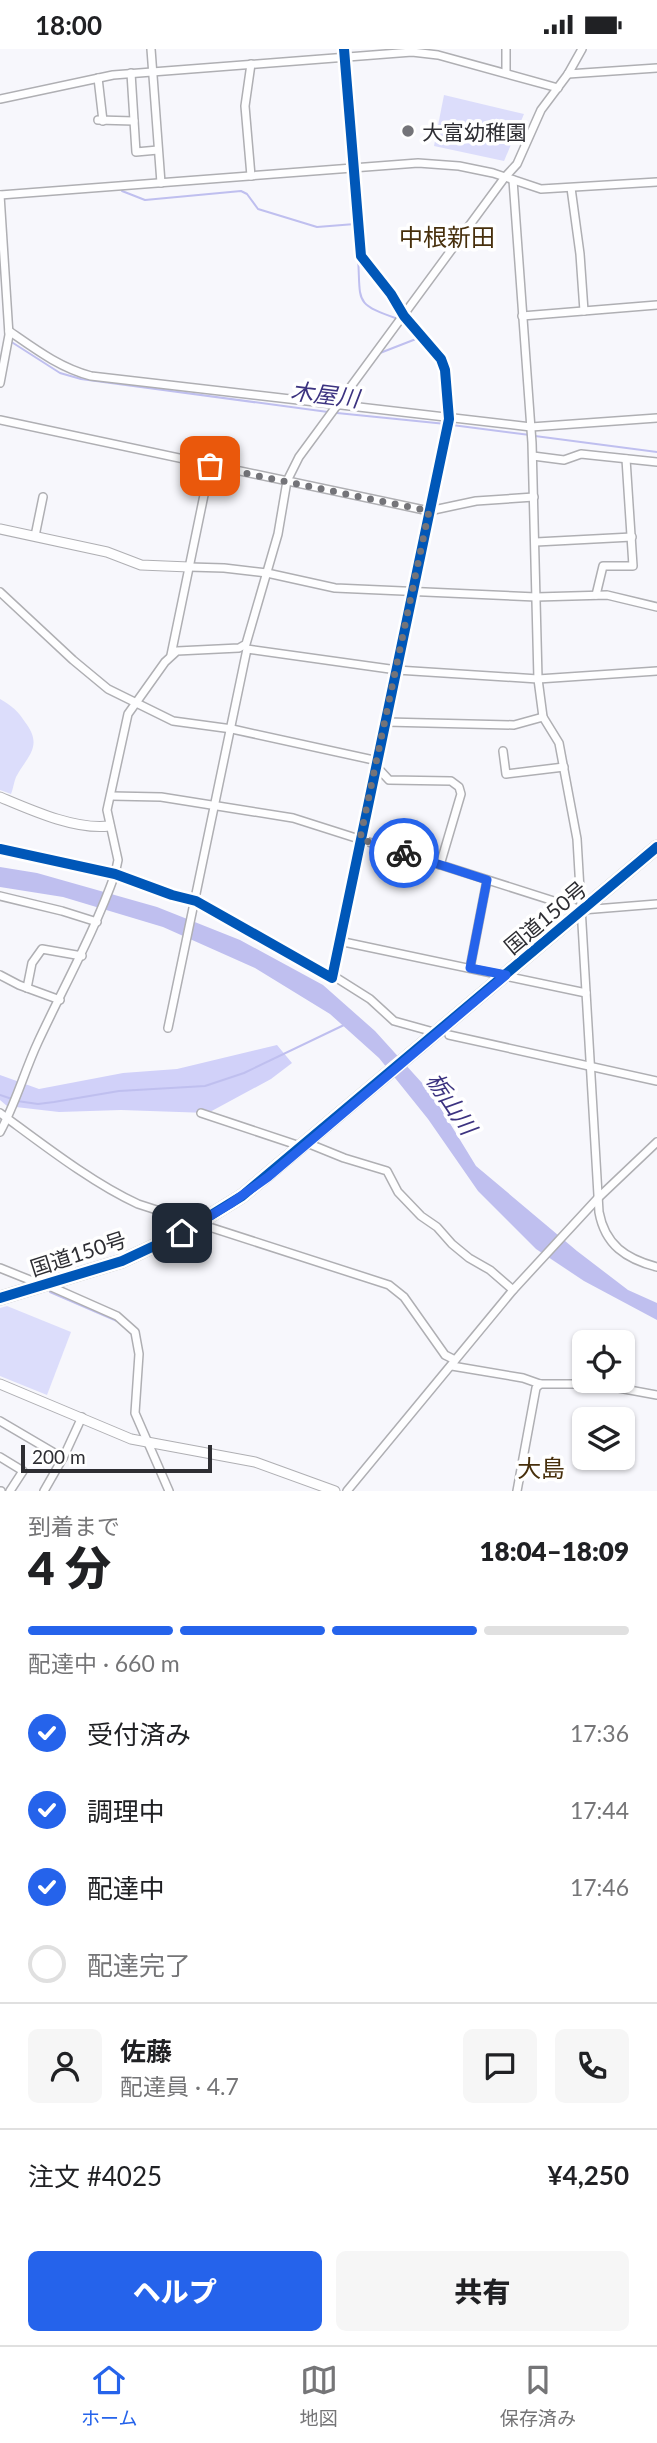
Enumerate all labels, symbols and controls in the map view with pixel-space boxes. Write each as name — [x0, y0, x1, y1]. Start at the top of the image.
text: 18:00 — [35, 9, 102, 41]
place label: 大富幼稚園 — [422, 119, 527, 144]
marker: 大富幼稚園 — [400, 123, 416, 139]
district label: 中根新田 — [399, 222, 495, 251]
water label: 木屋川 — [289, 376, 364, 412]
pin — [180, 436, 240, 496]
icon: bag — [191, 447, 229, 485]
courier — [369, 818, 439, 888]
icon: bike — [385, 834, 423, 872]
street label: 国道150号 — [499, 875, 591, 959]
water label: 栃山川 — [421, 1067, 485, 1142]
pin — [152, 1203, 212, 1263]
icon: home — [163, 1214, 201, 1252]
street label: 国道150号 — [27, 1226, 129, 1280]
map controls — [572, 1330, 635, 1470]
button: locate — [572, 1330, 635, 1393]
button: layers — [572, 1407, 635, 1470]
scale bar — [21, 1442, 212, 1474]
text: 200 m — [32, 1445, 86, 1468]
district label: 大島 — [517, 1453, 565, 1482]
text: 到着まで — [28, 1512, 120, 1540]
text: 18:04–18:09 — [479, 1535, 629, 1567]
text: 4 分 — [28, 1540, 111, 1595]
text: 配達中 · 660 m — [28, 1649, 180, 1677]
icon: check — [28, 1714, 66, 1752]
text: 受付済み — [87, 1718, 191, 1750]
text: 17:36 — [570, 1719, 629, 1747]
icon: check — [28, 1791, 66, 1829]
text: 調理中 — [87, 1795, 165, 1827]
text: 17:44 — [570, 1796, 629, 1824]
icon: check — [28, 1868, 66, 1906]
text: 配達中 — [87, 1872, 165, 1904]
text: 17:46 — [570, 1873, 629, 1901]
text: 配達完了 — [87, 1949, 191, 1981]
button: person — [28, 2029, 102, 2103]
button: chat — [463, 2029, 537, 2103]
button: phone — [555, 2029, 629, 2103]
text: 佐藤 — [120, 2035, 172, 2067]
text: 配達員 · 4.7 — [120, 2072, 239, 2100]
text: ¥4,250 — [548, 2159, 629, 2191]
text: 注文 #4025 — [28, 2160, 162, 2192]
button: ヘルプ — [28, 2251, 322, 2331]
button: 共有 — [336, 2251, 629, 2331]
tab: ホーム — [81, 2361, 138, 2430]
tab: 地図 — [300, 2361, 338, 2430]
tab: 保存済み — [500, 2361, 576, 2430]

